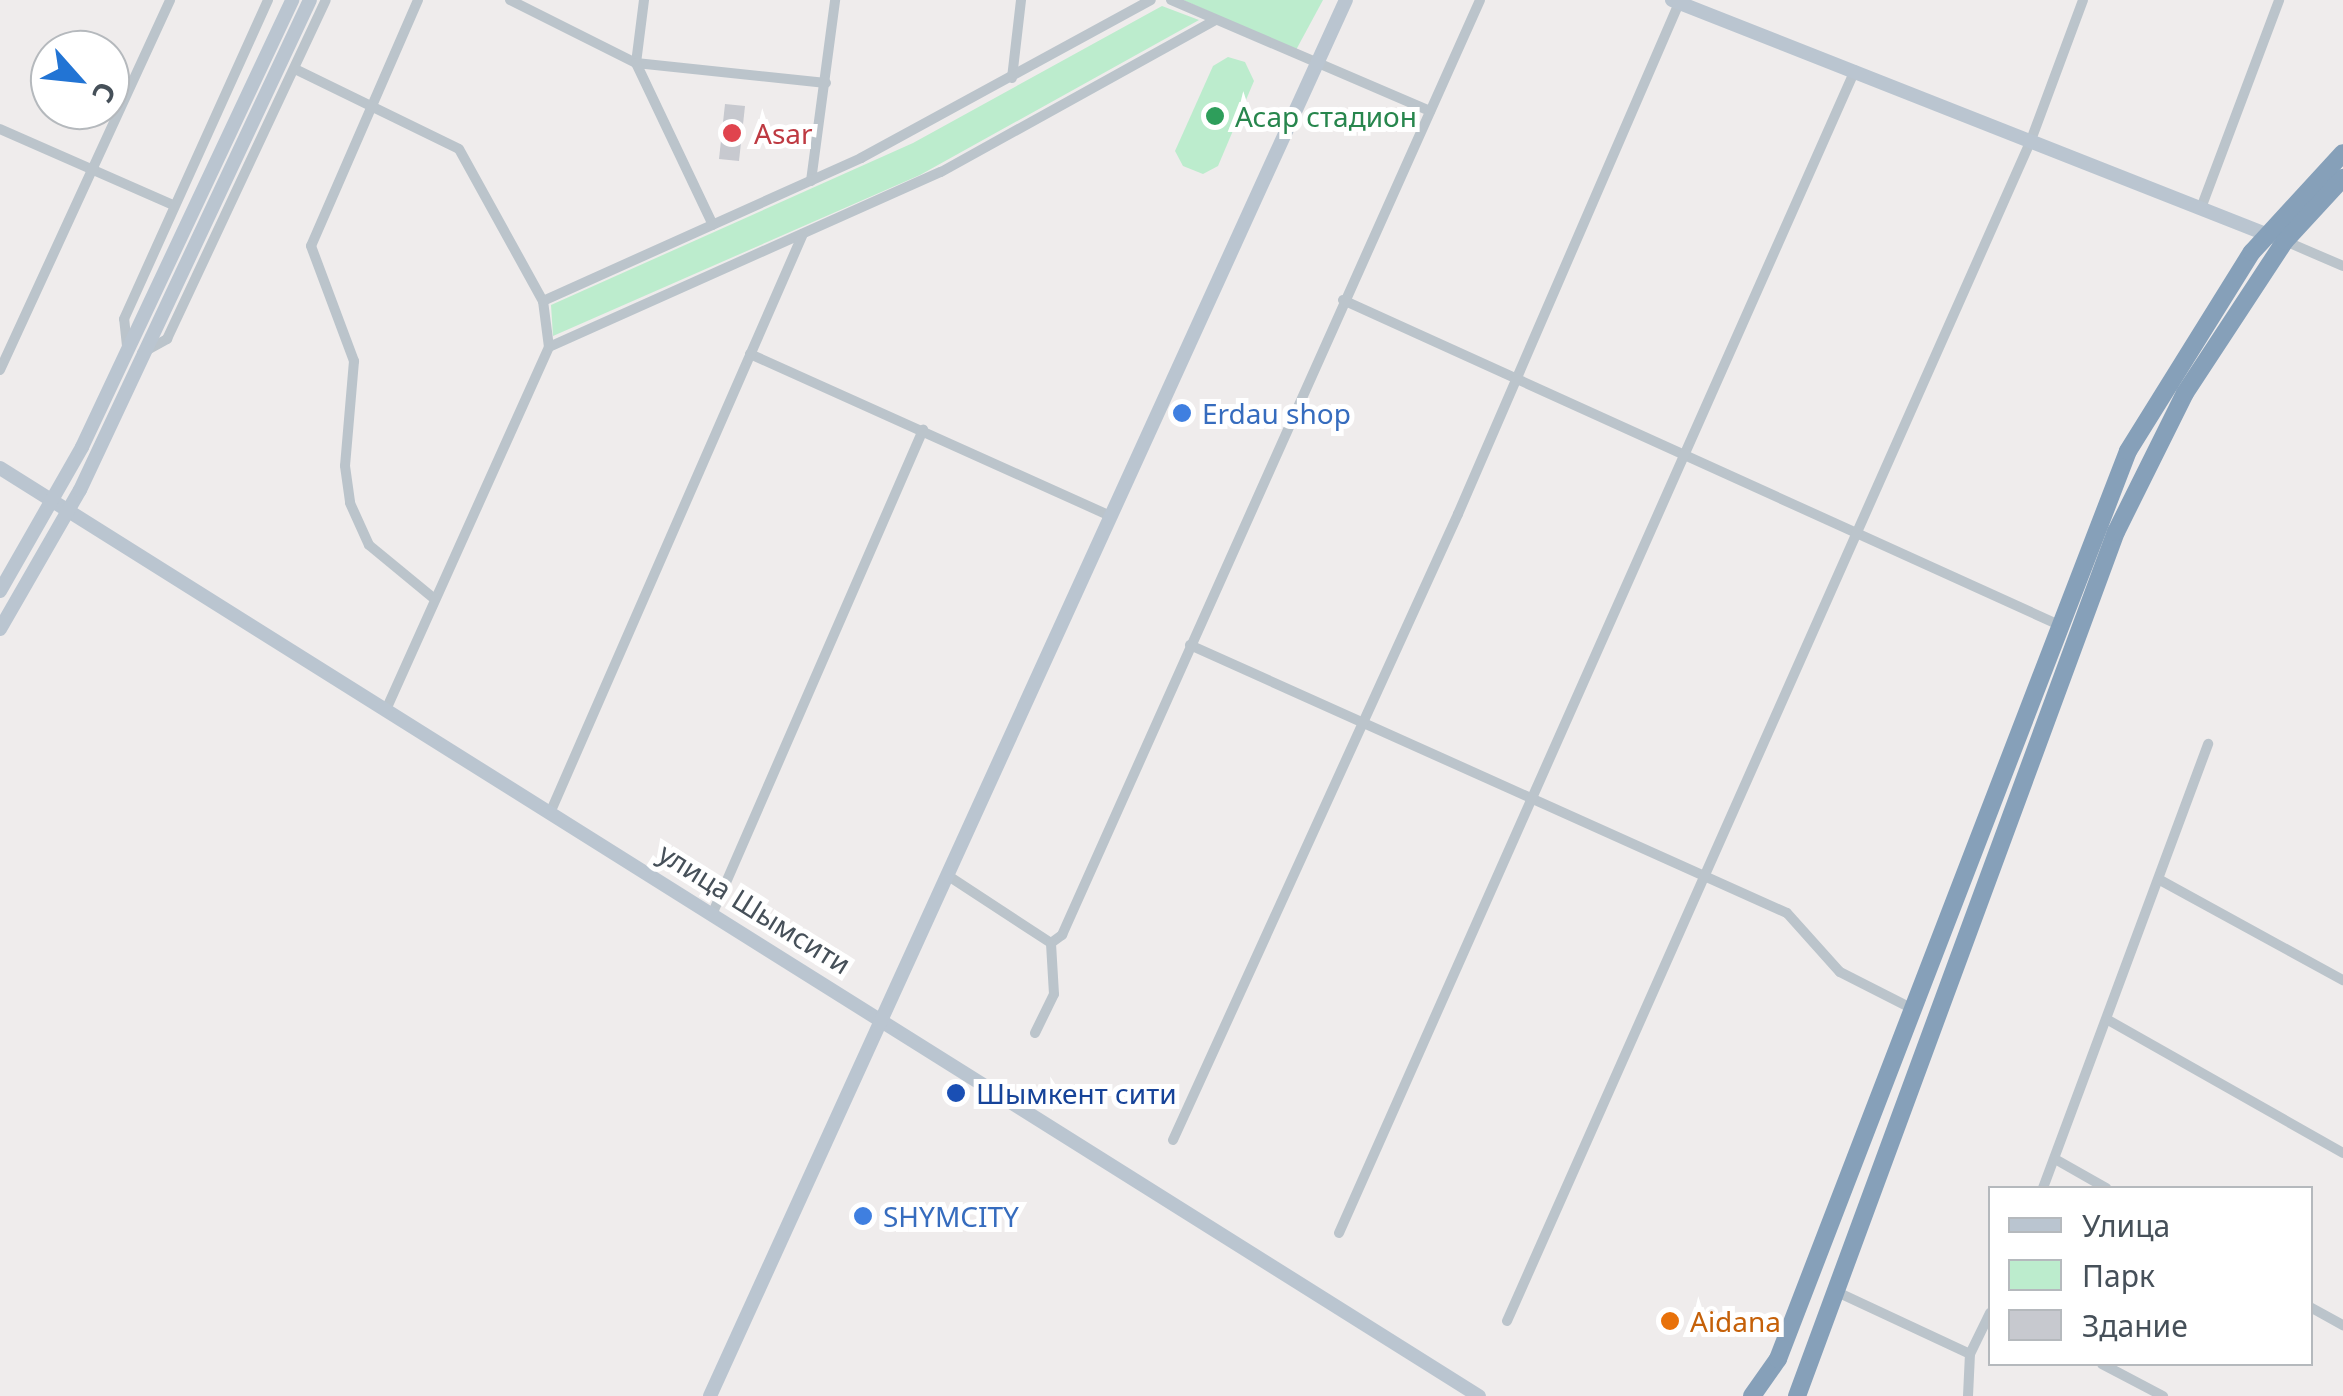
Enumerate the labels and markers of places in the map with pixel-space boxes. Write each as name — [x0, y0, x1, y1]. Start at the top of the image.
place label: Асар стадион — [1235, 99, 1417, 133]
marker: Асар стадион — [1204, 105, 1226, 127]
place label: Asar — [754, 116, 813, 150]
marker: Asar — [719, 120, 745, 146]
place label: Erdau shop — [1202, 396, 1351, 430]
marker: Erdau shop — [1171, 402, 1193, 424]
place label: Шымкент сити — [976, 1076, 1177, 1110]
marker: Шымкент сити — [945, 1082, 967, 1104]
place label: SHYMCITY — [883, 1199, 1019, 1233]
marker: SHYMCITY — [852, 1205, 874, 1227]
place label: Aidana — [1690, 1304, 1781, 1338]
marker: Aidana — [1659, 1310, 1681, 1332]

